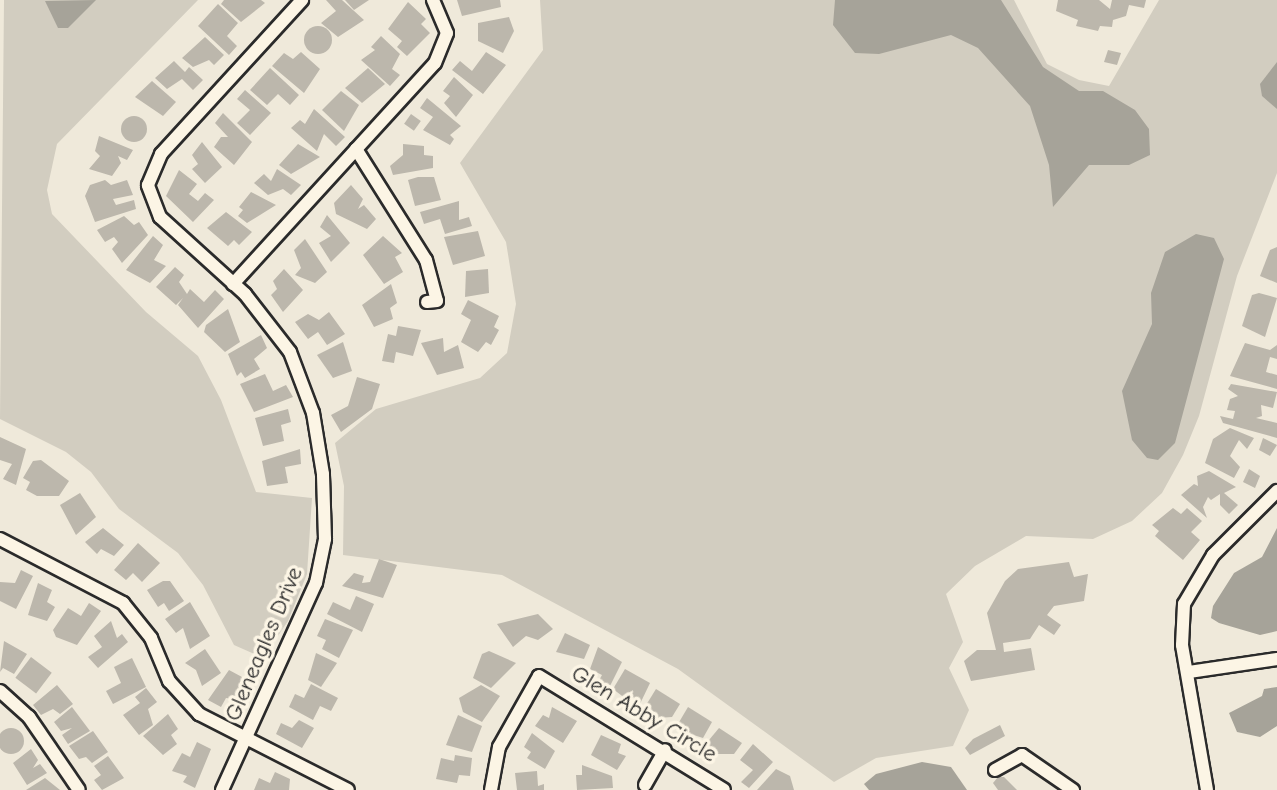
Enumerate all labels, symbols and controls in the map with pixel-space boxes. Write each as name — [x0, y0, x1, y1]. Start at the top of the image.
street label: Gleneagles Drive — [219, 563, 309, 725]
street label: Glen Abby Circle — [566, 660, 722, 768]

